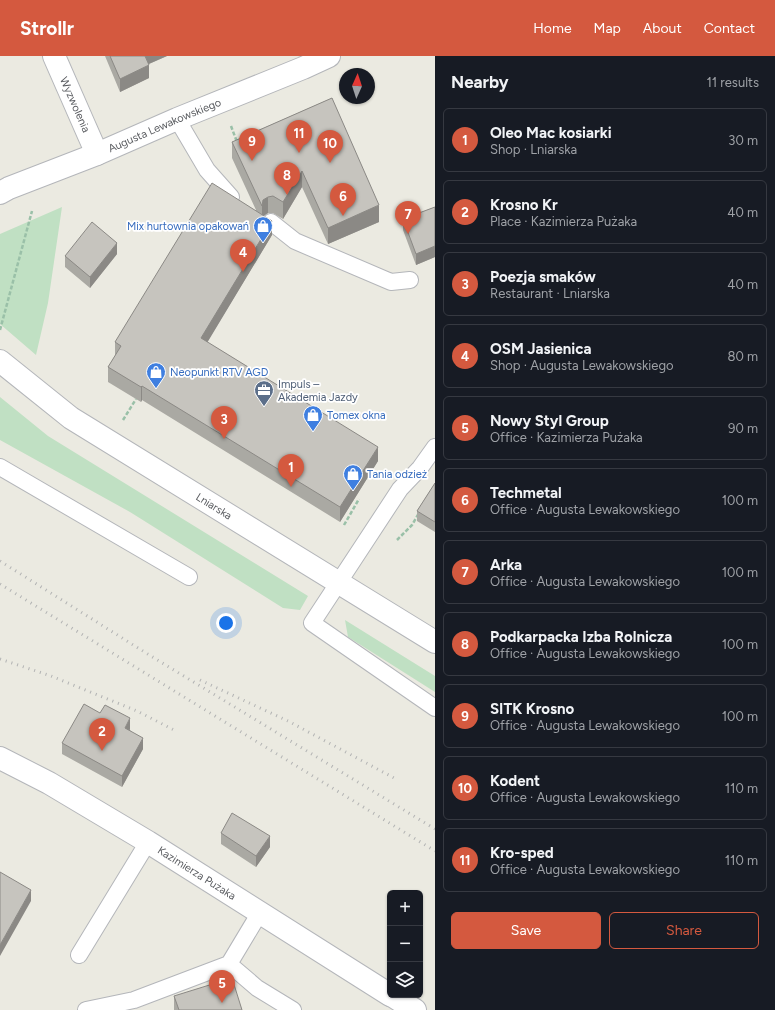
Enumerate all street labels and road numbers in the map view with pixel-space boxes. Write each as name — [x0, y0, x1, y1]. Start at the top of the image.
street label: Wyzwolenia — [57, 75, 93, 134]
street label: Augusta Lewakowskiego — [106, 95, 223, 155]
street label: Lniarska — [194, 490, 234, 522]
street label: Kazimierza Pużaka — [155, 843, 238, 902]

